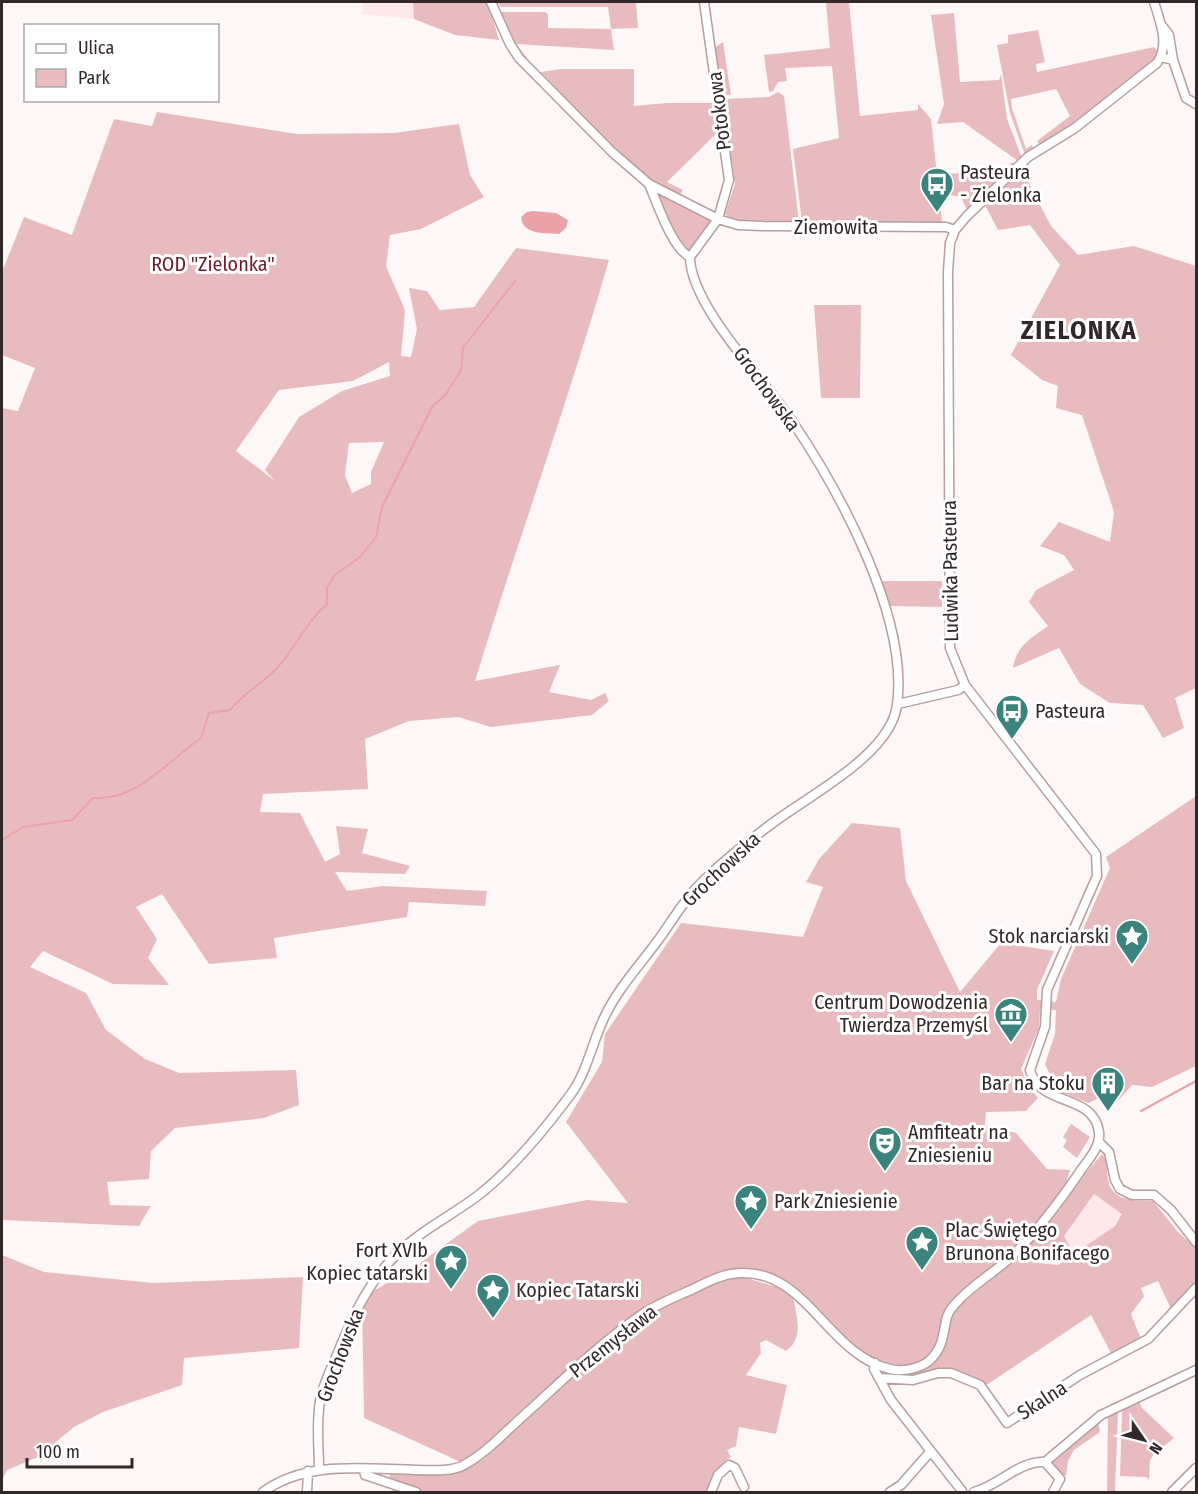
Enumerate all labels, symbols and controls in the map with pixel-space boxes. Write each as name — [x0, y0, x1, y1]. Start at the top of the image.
legend — [24, 24, 219, 102]
text: Ulica — [78, 37, 114, 59]
text: Park — [78, 67, 111, 89]
street label: Potokowa — [702, 70, 736, 152]
place label: Pasteura - Zielonka — [960, 160, 1042, 207]
bus stop icon: Pasteura - Zielonka — [919, 166, 955, 213]
street label: Ziemowita — [794, 215, 878, 239]
park label: ROD "Zielonka" — [151, 252, 275, 276]
district label: ZIELONKA — [1021, 315, 1137, 346]
street label: Grochowska — [728, 342, 806, 436]
street label: Ludwika Pasteura — [937, 500, 963, 642]
bus stop icon: Pasteura — [994, 693, 1030, 740]
place label: Pasteura — [1035, 699, 1105, 723]
street label: Grochowska — [677, 827, 765, 911]
place icon: Stok narciarski — [1114, 918, 1150, 965]
place label: Stok narciarski — [989, 924, 1109, 948]
place label: Centrum Dowodzenia Twierdza Przemyśl — [814, 990, 988, 1037]
museum icon: Centrum Dowodzenia Twierdza Przemyśl — [993, 996, 1029, 1043]
building icon: Bar na Stoku — [1090, 1065, 1126, 1112]
place label: Bar na Stoku — [981, 1071, 1085, 1095]
place label: Amfiteatr na Zniesieniu — [908, 1120, 1009, 1167]
theatre icon: Amfiteatr na Zniesieniu — [867, 1125, 903, 1172]
place icon: Park Zniesienie — [733, 1183, 769, 1230]
place label: Park Zniesienie — [774, 1189, 898, 1213]
place label: Plac Świętego Brunona Bonifacego — [945, 1218, 1110, 1265]
place icon: Plac Świętego Brunona Bonifacego — [904, 1224, 940, 1271]
place label: Fort XVIb Kopiec tatarski — [306, 1238, 428, 1285]
place icon: Fort XVIb Kopiec tatarski — [433, 1243, 469, 1290]
place icon: Kopiec Tatarski — [475, 1272, 511, 1319]
place label: Kopiec Tatarski — [516, 1278, 640, 1302]
street label: Przemysława — [564, 1299, 662, 1383]
street label: Grochowska — [311, 1305, 369, 1405]
street label: Skalna — [1013, 1375, 1071, 1425]
north arrow — [1114, 1410, 1174, 1470]
scale bar — [27, 1431, 132, 1469]
text: N — [1145, 1439, 1166, 1458]
text: 100 m — [36, 1441, 80, 1463]

